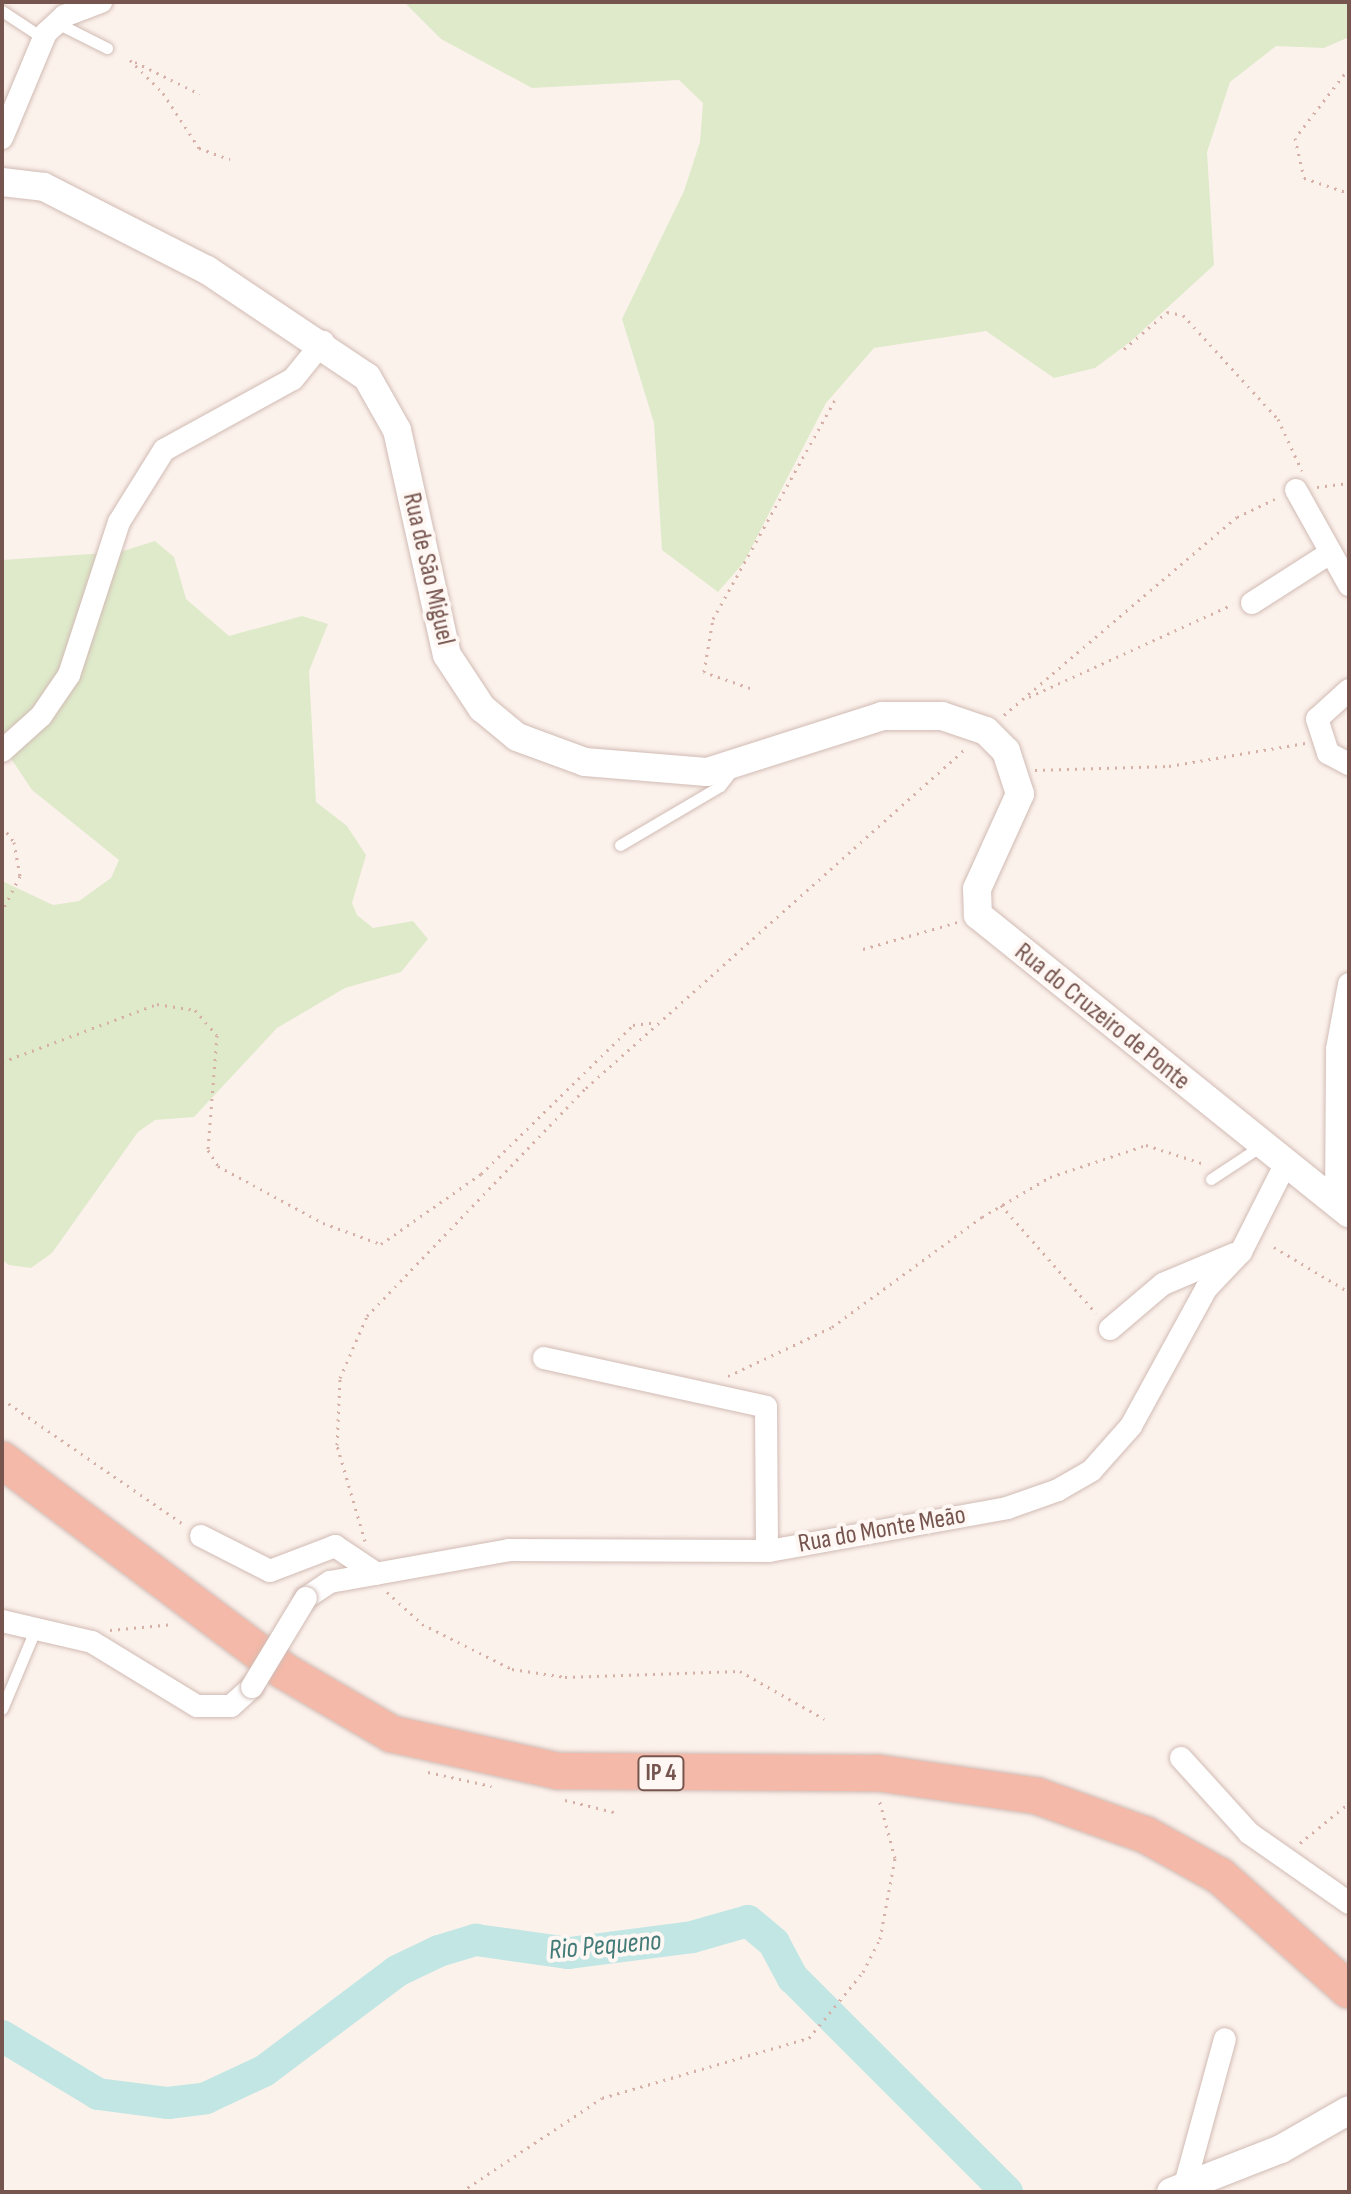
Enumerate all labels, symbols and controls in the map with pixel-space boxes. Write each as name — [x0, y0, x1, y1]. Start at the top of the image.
street label: Rua de São Miguel — [395, 490, 461, 648]
street label: Rua do Cruzeiro de Ponte — [1008, 937, 1196, 1097]
street label: Rua do Monte Meão — [796, 1500, 968, 1560]
road number: IP 4 — [637, 1753, 685, 1793]
water label: Rio Pequeno — [547, 1924, 663, 1968]

